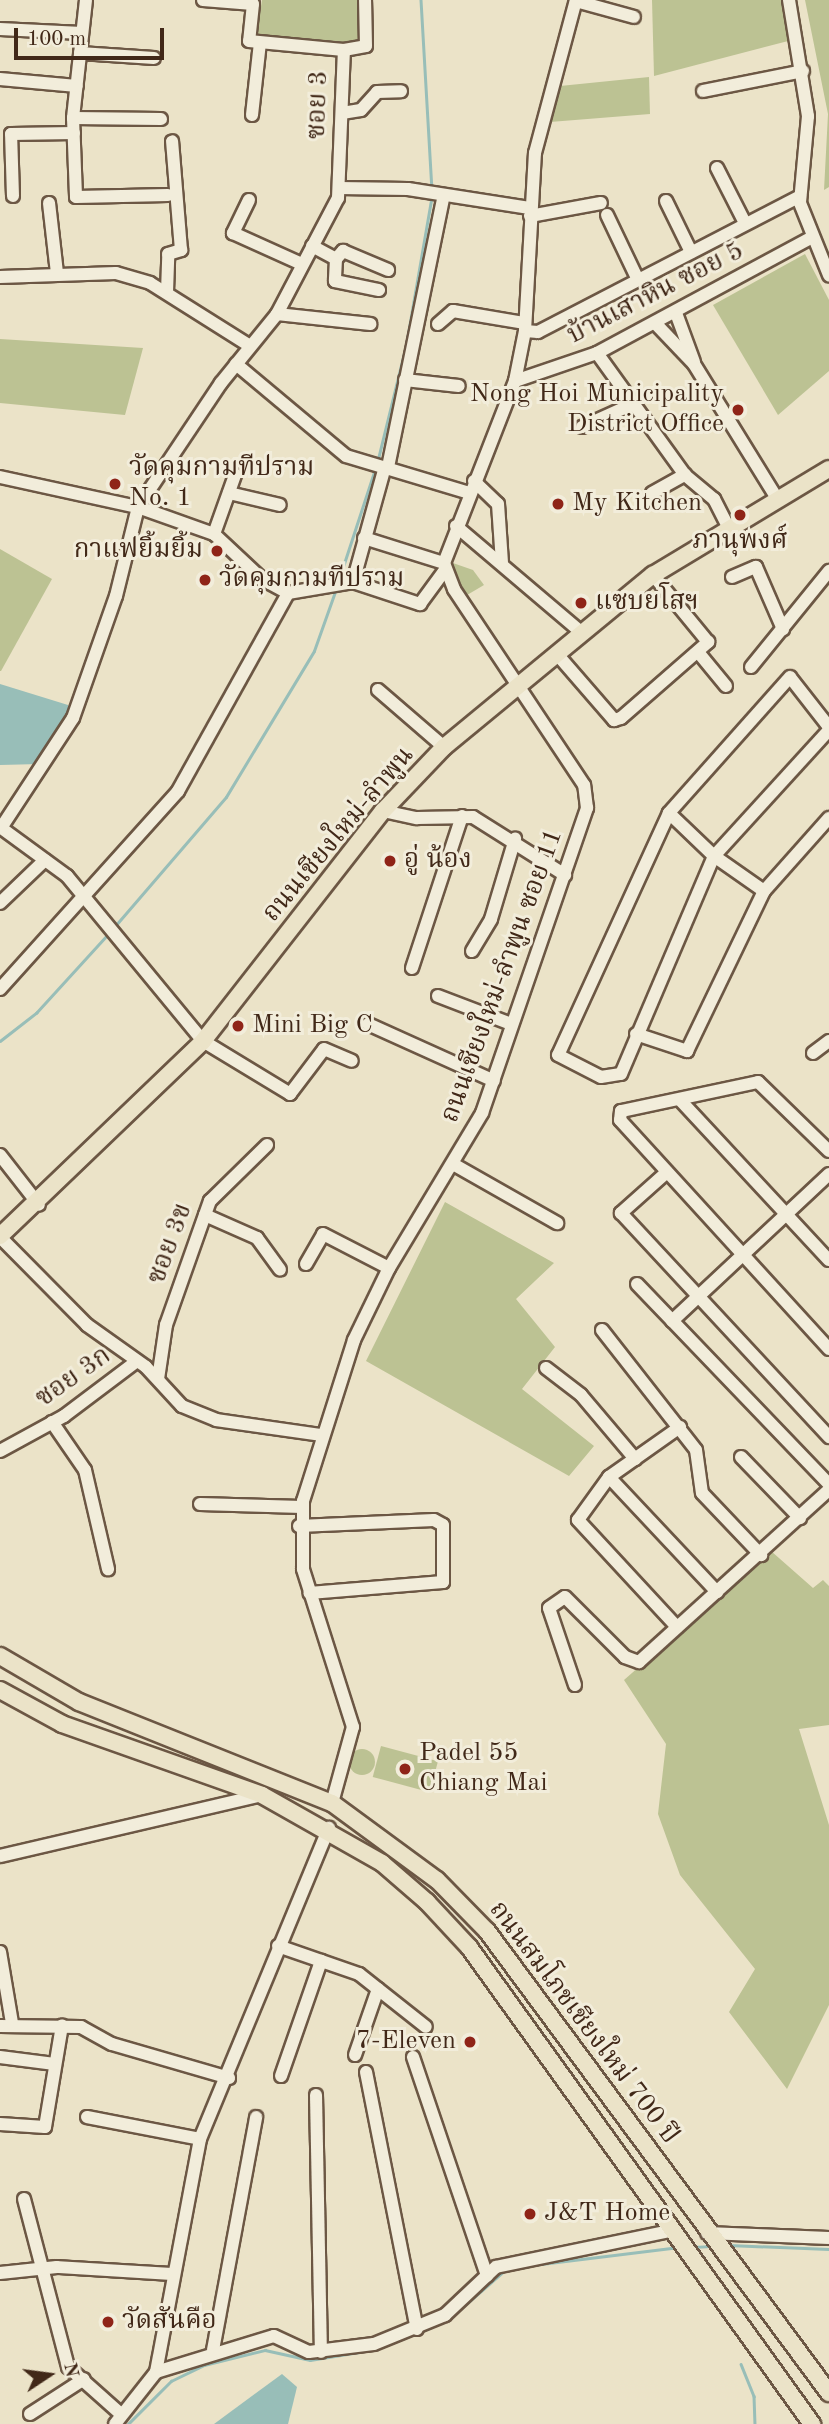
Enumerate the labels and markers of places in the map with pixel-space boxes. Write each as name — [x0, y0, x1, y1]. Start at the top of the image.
place label: Nong Hoi Municipality District Office — [470, 379, 724, 440]
marker: Nong Hoi Municipality District Office — [730, 402, 746, 418]
place label: วัดคุมกามทีปราม No. 1 — [129, 453, 314, 514]
marker: วัดคุมกามทีปราม No. 1 — [107, 476, 123, 492]
place label: My Kitchen — [572, 488, 702, 520]
marker: My Kitchen — [550, 496, 566, 512]
marker: ภานุพงศ์ — [732, 507, 748, 523]
place label: ภานุพงศ์ — [692, 526, 788, 558]
place label: กาแฟยิ้มยิ้ม — [74, 535, 203, 567]
marker: กาแฟยิ้มยิ้ม — [209, 543, 225, 559]
place label: วัดคุมกามทีปราม — [219, 564, 404, 596]
marker: วัดคุมกามทีปราม — [197, 572, 213, 588]
place label: แซบยโสฯ — [595, 587, 699, 619]
marker: แซบยโสฯ — [573, 595, 589, 611]
place label: อู่ น้อง — [404, 845, 472, 877]
marker: อู่ น้อง — [382, 853, 398, 869]
place label: Mini Big C — [252, 1010, 373, 1042]
marker: Mini Big C — [230, 1018, 246, 1034]
place label: Padel 55 Chiang Mai — [419, 1738, 547, 1800]
marker: Padel 55 Chiang Mai — [397, 1761, 413, 1777]
place label: 7-Eleven — [356, 2026, 456, 2058]
marker: 7-Eleven — [462, 2034, 478, 2050]
place label: J&T Home — [544, 2198, 670, 2230]
marker: J&T Home — [522, 2206, 538, 2222]
place label: วัดสันคือ — [122, 2306, 217, 2338]
marker: วัดสันคือ — [100, 2314, 116, 2330]

